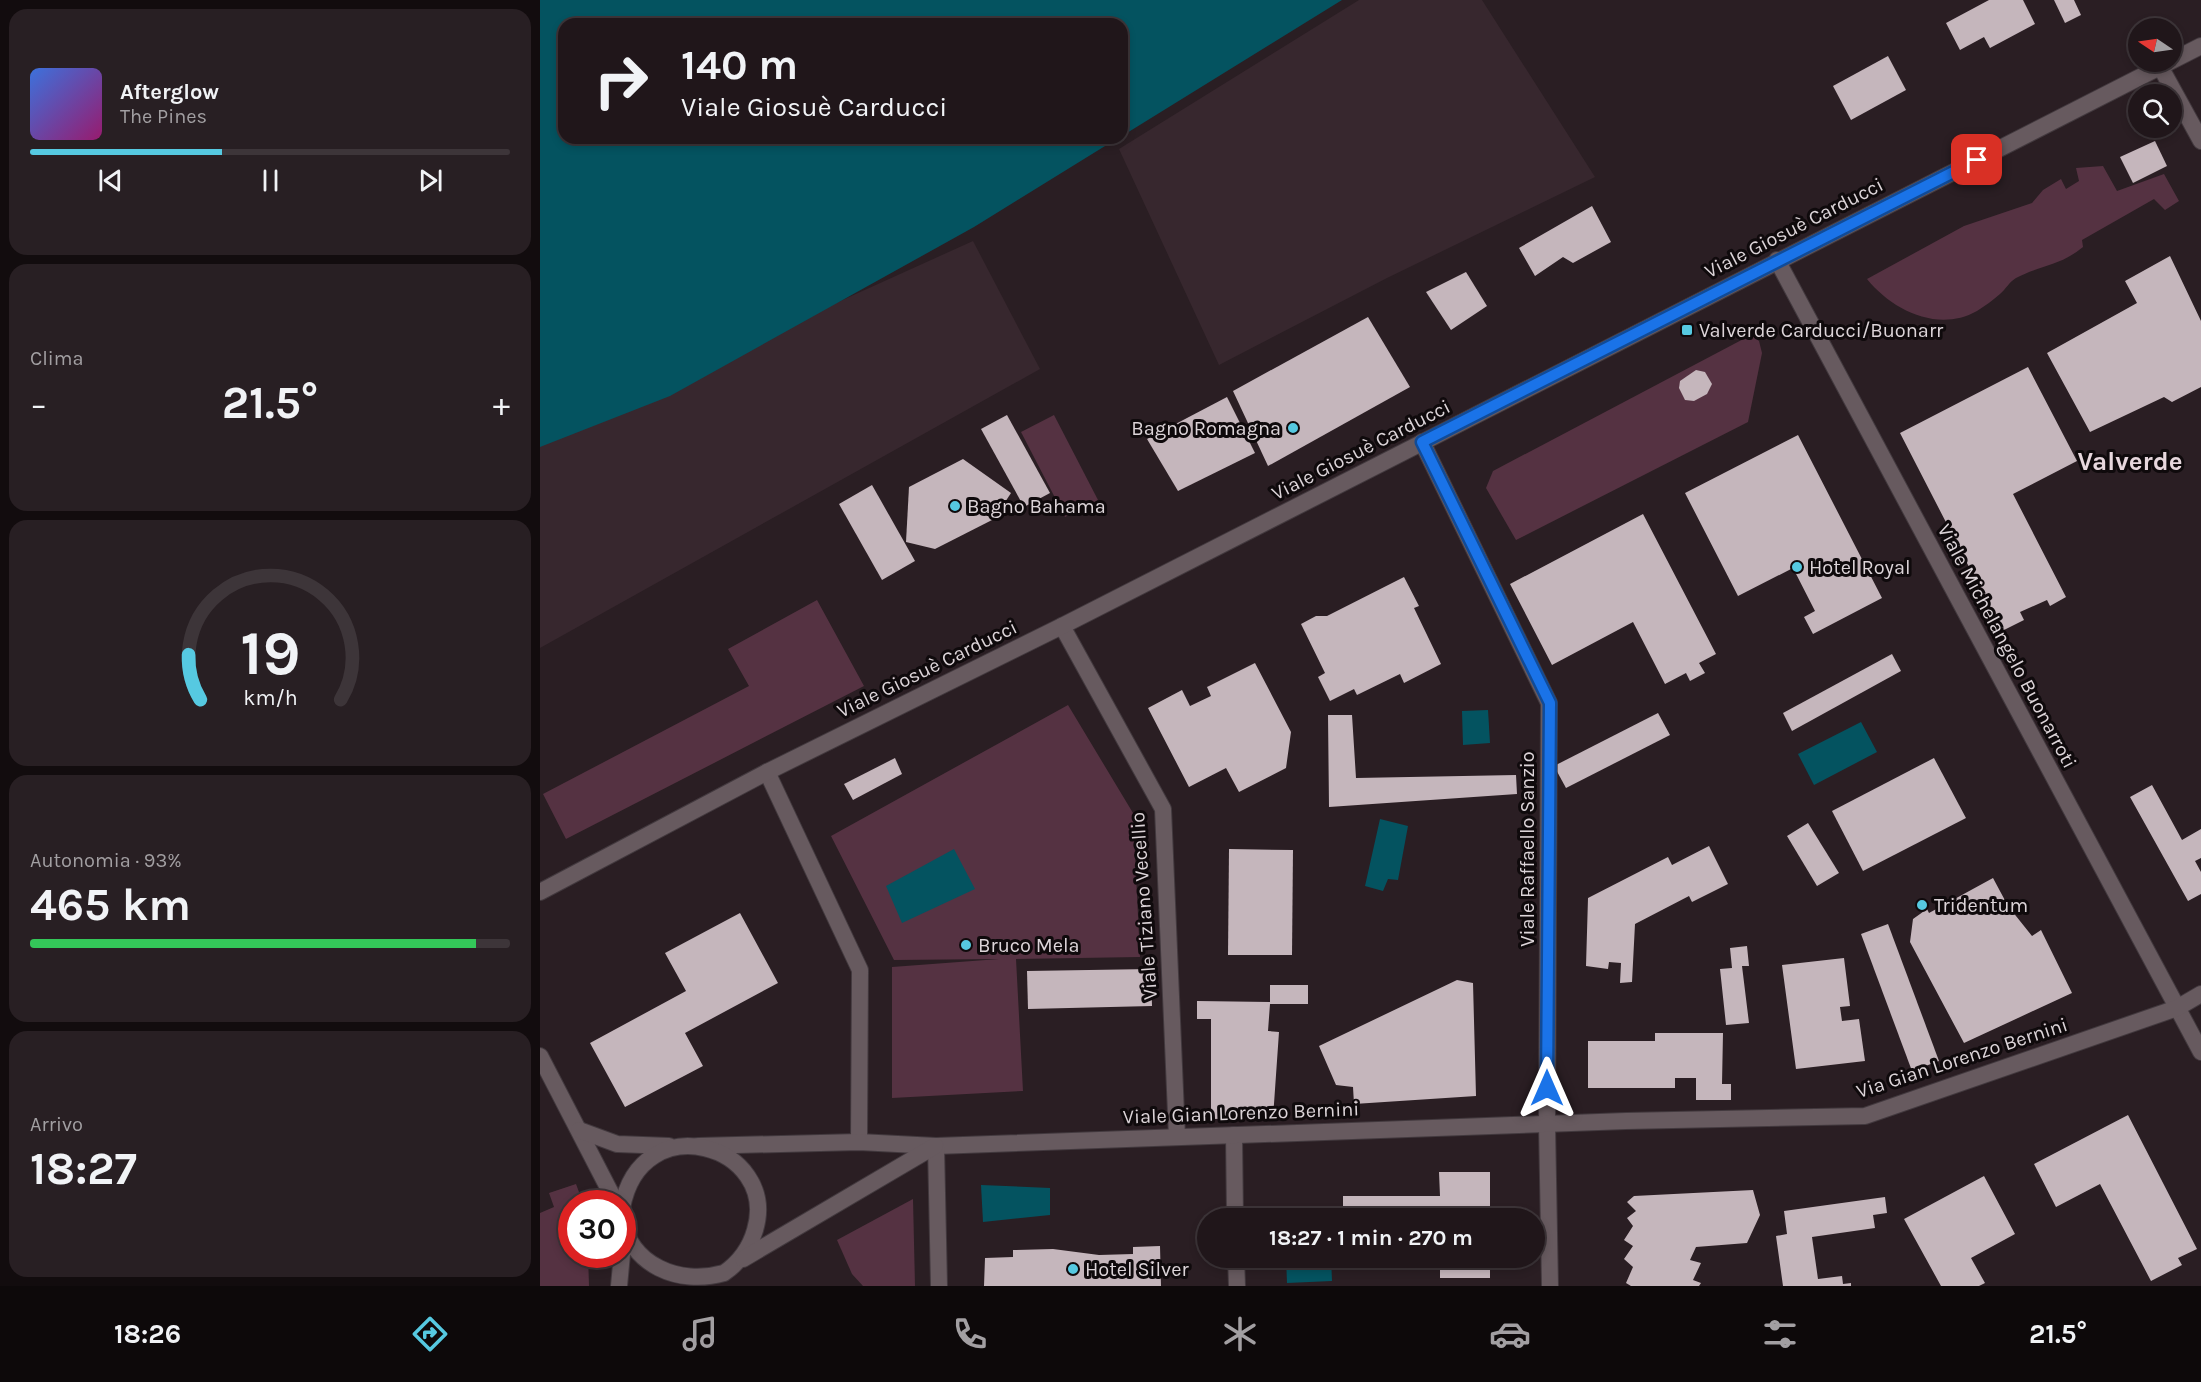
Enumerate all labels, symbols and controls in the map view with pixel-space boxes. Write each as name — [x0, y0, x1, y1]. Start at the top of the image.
north arrow — [2128, 18, 2182, 72]
map controls — [2128, 18, 2182, 138]
text: 140 m — [681, 40, 798, 90]
icon: right — [582, 42, 660, 120]
text: Afterglow — [120, 79, 219, 105]
button: search — [2128, 84, 2182, 138]
text: Viale Giosuè Carducci — [681, 91, 947, 123]
text: The Pines — [120, 105, 207, 128]
pin — [1951, 134, 2002, 185]
icon: arrive — [1960, 143, 1993, 176]
icon: previous — [94, 164, 127, 197]
icon: pause — [254, 164, 287, 197]
icon: next — [414, 164, 447, 197]
street label: Viale Giosuè Carducci — [1701, 173, 1887, 283]
place label: Valverde Carducci/Buonarr — [1699, 319, 1944, 342]
marker: Valverde Carducci/Buonarr — [1680, 323, 1694, 337]
text: Clima — [30, 347, 84, 370]
text: 21.5° — [222, 377, 318, 429]
text: − — [30, 385, 47, 423]
text: + — [493, 385, 510, 423]
street label: Viale Giosuè Carducci — [1268, 395, 1454, 505]
place label: Bagno Romagna — [1131, 417, 1281, 440]
marker: Bagno Romagna — [1286, 421, 1300, 435]
district label: Valverde — [2078, 446, 2182, 477]
place label: Bagno Bahama — [967, 495, 1106, 518]
marker: Bagno Bahama — [948, 499, 962, 513]
street label: Viale Michelangelo Buonarroti — [1933, 520, 2081, 772]
place label: Hotel Royal — [1809, 556, 1911, 579]
marker: Hotel Royal — [1790, 560, 1804, 574]
street label: Viale Giosuè Carducci — [833, 615, 1021, 723]
text: 19 — [240, 617, 300, 690]
text: km/h — [243, 685, 297, 710]
street label: Viale Raffaello Sanzio — [1516, 751, 1539, 947]
street label: Viale Tiziano Vecellio — [1126, 811, 1162, 1001]
text: Autonomia · 93% — [30, 849, 182, 872]
text: 465 km — [30, 879, 191, 931]
place label: Tridentum — [1934, 894, 2028, 917]
marker: Tridentum — [1915, 898, 1929, 912]
place label: Bruco Mela — [978, 934, 1080, 957]
marker: Bruco Mela — [959, 938, 973, 952]
street label: Via Gian Lorenzo Bernini — [1854, 1013, 2070, 1103]
position arrow — [1515, 1056, 1579, 1120]
street label: Viale Gian Lorenzo Bernini — [1122, 1097, 1360, 1129]
text: Arrivo — [30, 1113, 83, 1136]
text: 18:27 — [30, 1143, 137, 1195]
speed limit sign: 30 — [558, 1190, 636, 1268]
text: 18:27 · 1 min · 270 m — [1269, 1225, 1473, 1251]
place label: Hotel Silver — [1085, 1258, 1189, 1281]
marker: Hotel Silver — [1066, 1262, 1080, 1276]
icon: directions — [409, 1313, 451, 1355]
icon: music — [679, 1313, 721, 1355]
icon: phone — [949, 1313, 991, 1355]
icon: climate — [1219, 1313, 1261, 1355]
icon: car — [1489, 1313, 1531, 1355]
icon: filters — [1759, 1313, 1801, 1355]
text: 18:26 — [114, 1318, 181, 1350]
text: 21.5° — [2029, 1318, 2087, 1350]

